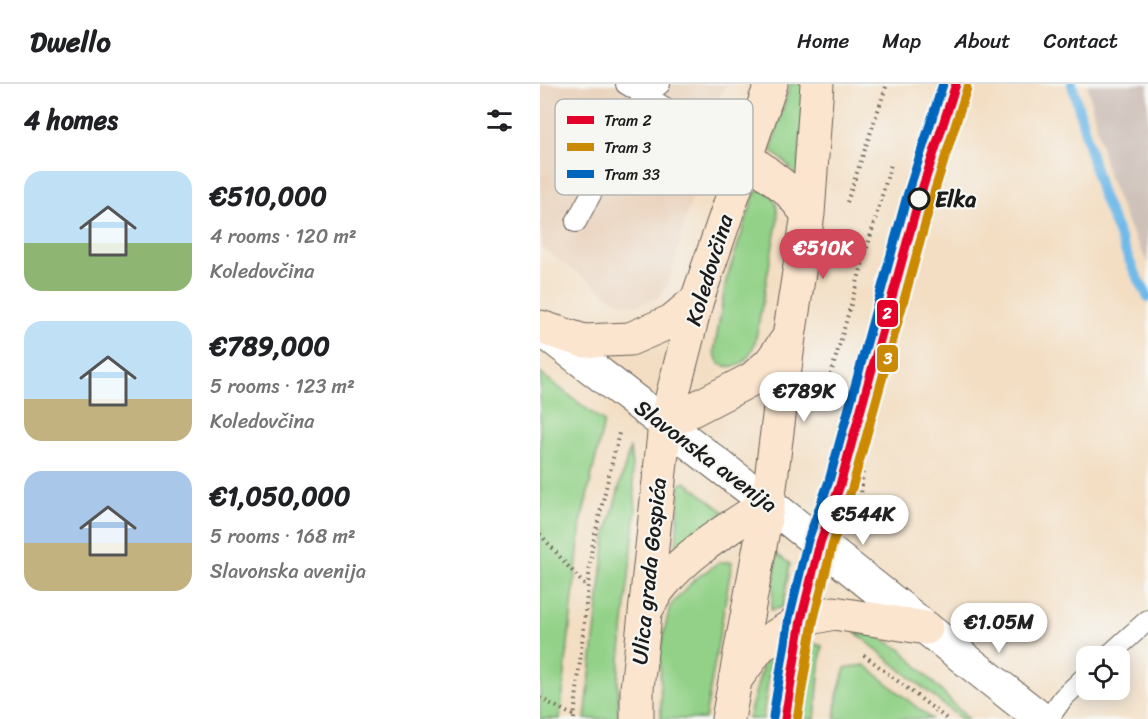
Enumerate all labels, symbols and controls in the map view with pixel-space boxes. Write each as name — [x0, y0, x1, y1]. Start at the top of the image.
text: Dwello — [30, 17, 111, 66]
text: Home — [797, 22, 849, 60]
text: Map — [882, 22, 921, 60]
text: About — [954, 22, 1011, 60]
text: Contact — [1044, 22, 1118, 60]
text: 4 homes — [24, 97, 118, 143]
legend — [555, 99, 753, 195]
icon: filters — [483, 104, 516, 137]
text: Tram 2 — [604, 106, 652, 135]
text: Tram 3 — [604, 133, 651, 162]
text: Tram 33 — [604, 160, 660, 189]
text: €510,000 — [210, 173, 327, 219]
place label: Elka — [935, 180, 976, 219]
marker: Elka — [908, 188, 930, 210]
icon: home — [72, 195, 144, 267]
street label: Koledovčina — [674, 208, 745, 331]
text: 4 rooms · 120 m² — [210, 219, 357, 254]
pin: €510K — [781, 229, 865, 280]
text: €510K — [794, 231, 852, 266]
text: Koledovčina — [210, 254, 314, 289]
line badge: 2 — [876, 299, 899, 328]
text: 2 — [881, 299, 892, 328]
text: €789,000 — [210, 323, 330, 369]
line badge: 3 — [876, 344, 899, 373]
text: 3 — [883, 344, 893, 373]
icon: home — [72, 345, 144, 417]
text: 5 rooms · 123 m² — [210, 369, 355, 404]
pin: €789K — [762, 372, 846, 423]
text: €789K — [773, 374, 835, 409]
street label: Slavonska avenija — [626, 389, 786, 523]
text: Koledovčina — [210, 404, 314, 439]
text: €1,050,000 — [210, 473, 350, 519]
street label: Ulica grada Gospića — [620, 476, 678, 666]
icon: home — [72, 495, 144, 567]
pin: €544K — [821, 495, 905, 546]
text: €544K — [832, 497, 894, 532]
text: 5 rooms · 168 m² — [210, 519, 356, 554]
text: Slavonska avenija — [210, 554, 366, 589]
pin: €1.05M — [950, 603, 1048, 654]
text: €1.05M — [964, 605, 1034, 640]
map controls — [1076, 646, 1130, 700]
button: locate — [1076, 646, 1130, 700]

